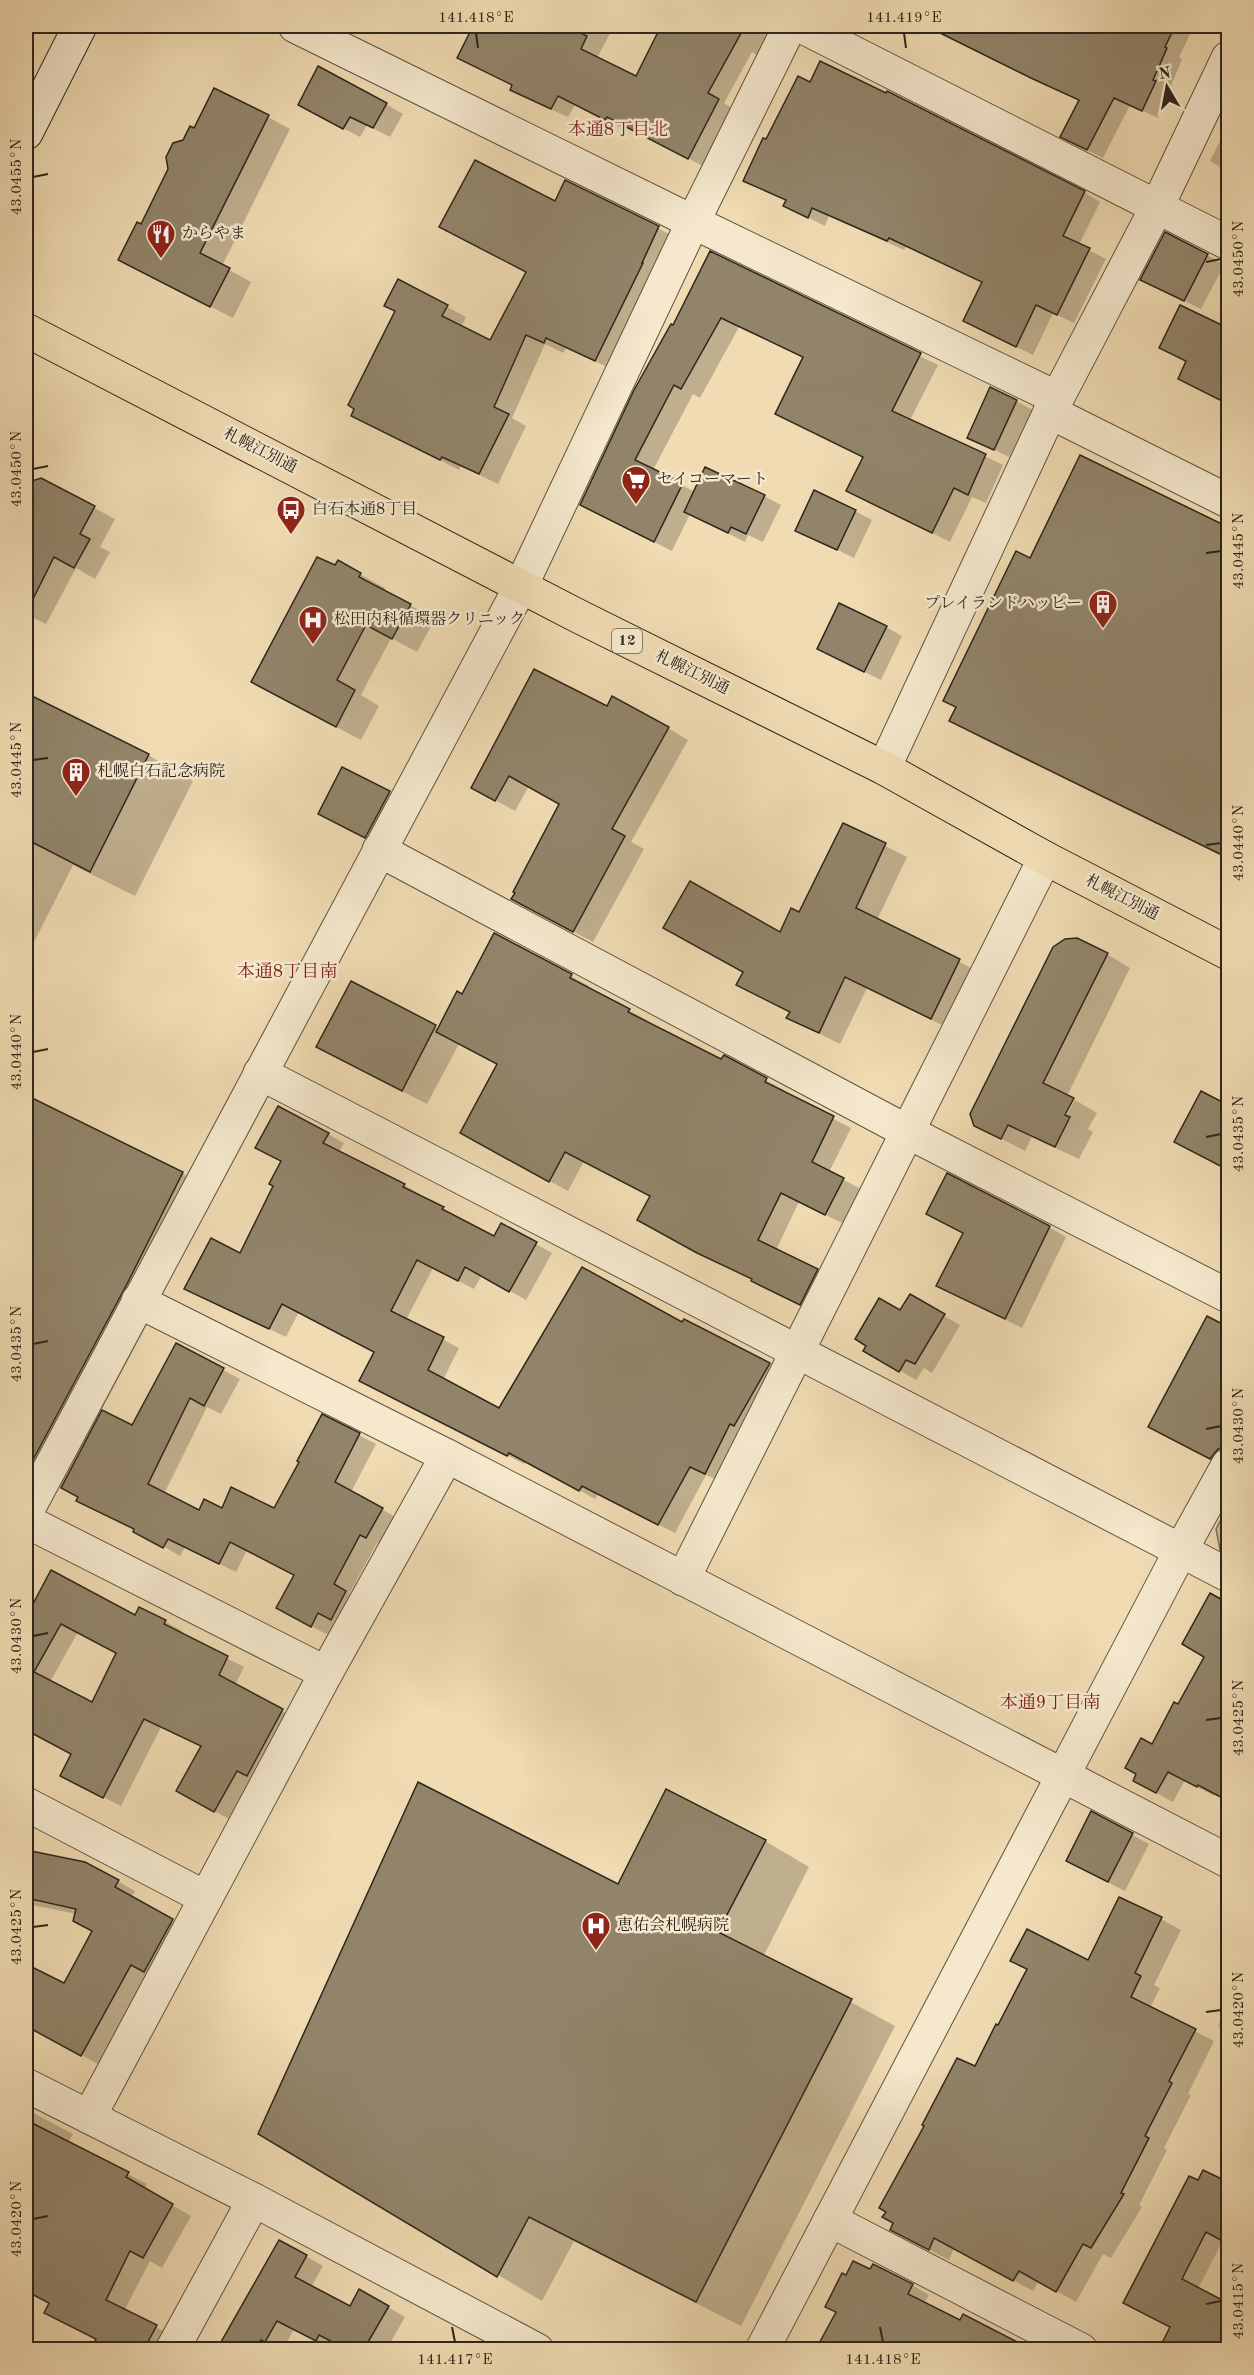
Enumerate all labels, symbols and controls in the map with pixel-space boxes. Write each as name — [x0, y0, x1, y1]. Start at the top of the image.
text: 141.418°E — [438, 11, 514, 26]
text: 141.419°E — [866, 11, 942, 26]
north arrow — [1137, 57, 1197, 117]
text: N — [1157, 65, 1173, 83]
district label: 本通8丁目北 — [568, 119, 668, 139]
text: 43.0455°N — [10, 138, 25, 215]
restaurant icon: からやま — [145, 218, 177, 260]
text: 43.0450°N — [1232, 220, 1247, 297]
place label: からやま — [182, 225, 246, 242]
street label: 札幌江別通 — [221, 424, 300, 476]
text: 43.0450°N — [10, 430, 25, 507]
supermarket icon: セイコーマート — [620, 464, 652, 506]
place label: セイコーマート — [657, 471, 768, 488]
bus stop icon: 白石本通8丁目 — [275, 494, 307, 536]
place label: 白石本通8丁目 — [312, 500, 417, 518]
text: 43.0445°N — [1232, 512, 1247, 589]
building icon: プレイランドハッピー — [1087, 588, 1119, 630]
place label: プレイランドハッピー — [924, 595, 1082, 612]
hospital icon: 松田内科循環器クリニック — [297, 604, 329, 646]
place label: 松田内科循環器クリニック — [334, 610, 525, 628]
road number: 12 — [612, 629, 642, 653]
street label: 札幌江別通 — [653, 646, 732, 698]
text: 43.0445°N — [10, 721, 25, 798]
building icon: 札幌白石記念病院 — [60, 756, 92, 798]
place label: 札幌白石記念病院 — [97, 762, 225, 780]
text: 43.0440°N — [1232, 804, 1247, 881]
street label: 札幌江別通 — [1083, 871, 1162, 923]
district label: 本通8丁目南 — [237, 961, 337, 981]
text: 43.0440°N — [10, 1013, 25, 1090]
text: 43.0435°N — [1232, 1095, 1247, 1172]
text: 43.0435°N — [10, 1305, 25, 1382]
text: 43.0430°N — [1232, 1387, 1247, 1464]
text: 43.0430°N — [10, 1597, 25, 1674]
text: 43.0425°N — [1232, 1679, 1247, 1756]
district label: 本通9丁目南 — [1000, 1692, 1100, 1712]
text: 43.0425°N — [10, 1888, 25, 1965]
hospital icon: 恵佑会札幌病院 — [580, 1910, 612, 1952]
place label: 恵佑会札幌病院 — [617, 1916, 729, 1934]
text: 43.0420°N — [1232, 1971, 1247, 2048]
text: 43.0420°N — [10, 2180, 25, 2257]
text: 43.0415°N — [1232, 2262, 1247, 2339]
text: 141.417°E — [417, 2353, 493, 2368]
text: 141.418°E — [845, 2353, 921, 2368]

